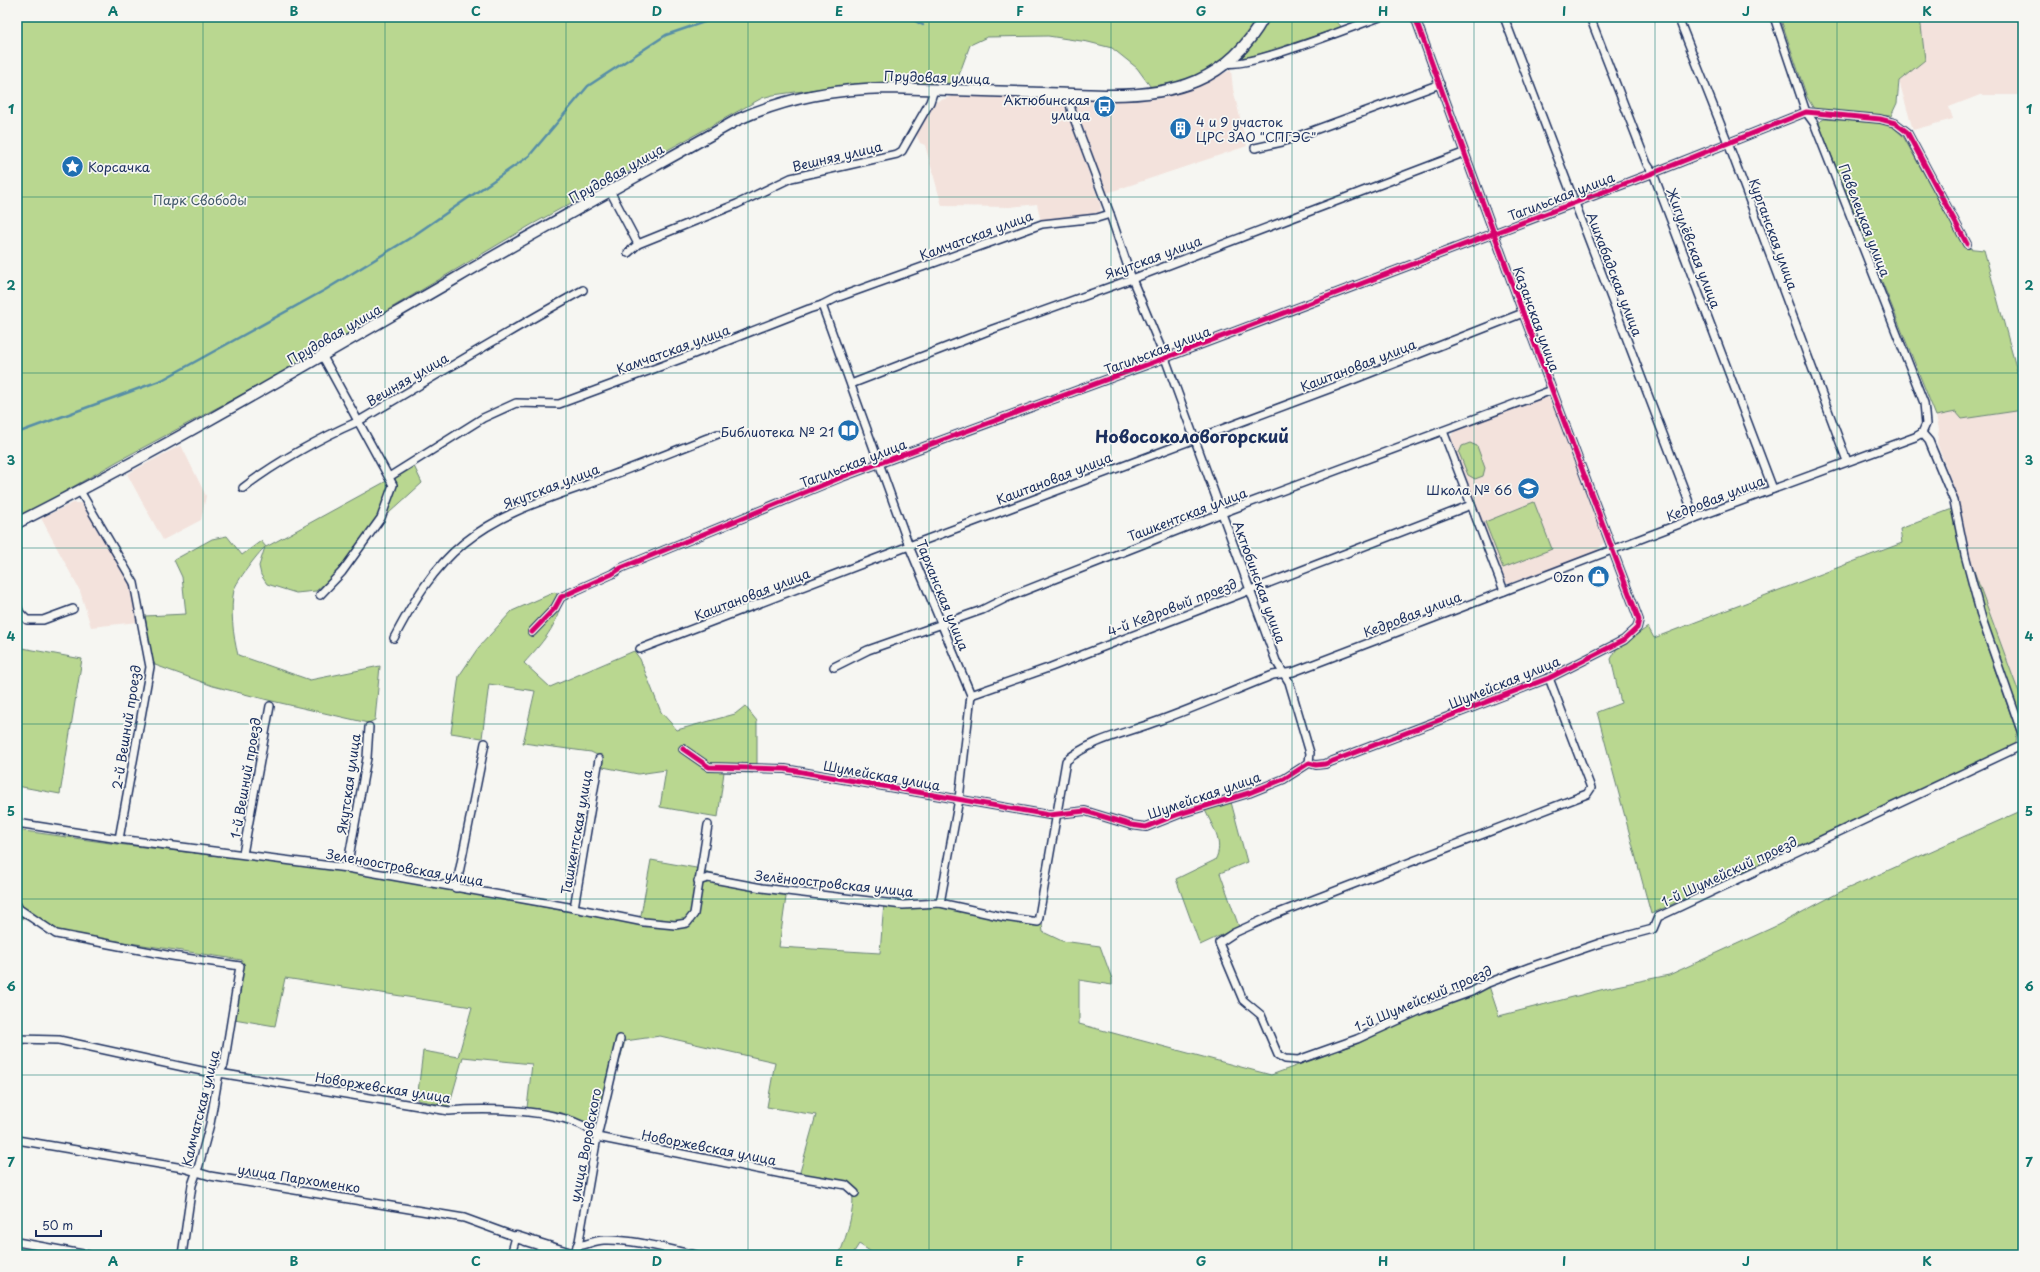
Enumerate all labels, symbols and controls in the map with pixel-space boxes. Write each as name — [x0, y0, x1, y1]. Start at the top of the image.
text: A — [108, 1, 118, 20]
text: B — [290, 1, 299, 20]
text: C — [471, 1, 481, 20]
text: D — [652, 1, 662, 20]
text: E — [835, 1, 843, 20]
text: F — [1016, 1, 1024, 20]
text: G — [1196, 1, 1206, 20]
text: H — [1378, 1, 1388, 20]
text: I — [1562, 1, 1566, 20]
text: J — [1742, 1, 1750, 20]
text: K — [1922, 1, 1932, 20]
street label: Прудовая улица — [884, 66, 991, 88]
place label: Актюбинская улица — [1003, 90, 1091, 124]
bus stop icon: Актюбинская улица — [1092, 93, 1118, 119]
text: 1 — [8, 99, 14, 118]
text: 1 — [2026, 99, 2032, 118]
place label: 4 и 9 участок ЦРС ЗАО "СПГЭС" — [1196, 112, 1316, 146]
building icon: 4 и 9 участок ЦРС ЗАО "СПГЭС" — [1168, 115, 1194, 141]
street label: Вешняя улица — [790, 136, 885, 176]
street label: Прудовая улица — [565, 139, 668, 207]
place icon: Корсачка — [60, 153, 86, 179]
place label: Корсачка — [88, 157, 151, 176]
street label: Павелецкая улица — [1835, 161, 1896, 280]
street label: Тагильская улица — [1505, 167, 1618, 225]
street label: Курганская улица — [1745, 176, 1803, 293]
street label: Жигулёвская улица — [1662, 184, 1726, 312]
park label: Парк Свободы — [153, 190, 247, 209]
street label: Камчатская улица — [917, 205, 1036, 264]
street label: Ашхабадская улица — [1583, 209, 1648, 339]
street label: Якутская улица — [1102, 230, 1205, 283]
street label: Казанская улица — [1509, 264, 1565, 375]
text: 2 — [6, 275, 16, 294]
text: 2 — [2024, 275, 2034, 294]
street label: Прудовая улица — [283, 299, 385, 369]
street label: Камчатская улица — [614, 319, 733, 378]
street label: Тагильская улица — [1101, 321, 1214, 379]
street label: Каштановая улица — [1297, 334, 1419, 396]
street label: Вешняя улица — [362, 347, 452, 410]
library icon: Библиотека № 21 — [836, 418, 862, 444]
place label: Библиотека № 21 — [720, 422, 834, 441]
district label: Новосоколовогорский — [1095, 423, 1289, 449]
street label: Тагильская улица — [797, 434, 910, 492]
street label: Каштановая улица — [993, 447, 1115, 509]
text: 3 — [7, 450, 16, 469]
text: 3 — [2025, 450, 2034, 469]
street label: Якутская улица — [500, 459, 603, 513]
street label: Кедровая улица — [1663, 470, 1768, 525]
school or university icon: Школа № 66 — [1515, 476, 1541, 502]
place label: Школа № 66 — [1426, 480, 1512, 499]
street label: Ташкентская улица — [1125, 482, 1250, 546]
street label: Актюбинская улица — [1229, 518, 1291, 647]
street label: Тарханская улица — [912, 537, 974, 654]
street label: Каштановая улица — [691, 563, 813, 625]
shop icon: Ozon — [1586, 563, 1612, 589]
place label: Ozon — [1553, 567, 1584, 586]
street label: 4-й Кедровый проезд — [1104, 573, 1240, 641]
street label: Кедровая улица — [1360, 586, 1465, 641]
text: 4 — [7, 626, 16, 645]
text: 4 — [2025, 626, 2034, 645]
street label: Шумейская улица — [1446, 651, 1563, 713]
street label: 2-й Вешний проезд — [107, 663, 145, 791]
street label: 1-й Вешний проезд — [225, 716, 265, 840]
street label: Якутская улица — [332, 732, 365, 836]
street label: Шумейская улица — [822, 755, 943, 795]
street label: Шумейская улица — [1145, 766, 1264, 823]
street label: Ташкентская улица — [556, 767, 596, 896]
text: 5 — [7, 801, 15, 820]
text: 5 — [2025, 801, 2033, 820]
street label: 1-й Шумейский проезд — [1658, 831, 1800, 911]
street label: Зеленоостровская улица — [325, 844, 486, 890]
street label: Зелёноостровская улица — [754, 865, 915, 901]
street label: 1-й Шумейский проезд — [1351, 960, 1495, 1036]
text: 6 — [6, 976, 16, 995]
text: 6 — [2024, 976, 2034, 995]
street label: Камчатская улица — [176, 1047, 224, 1168]
street label: Новоржевская улица — [314, 1067, 453, 1107]
street label: улица Воровского — [565, 1086, 605, 1204]
street label: Новоржевская улица — [640, 1125, 779, 1170]
text: 7 — [7, 1152, 15, 1171]
text: 7 — [2025, 1152, 2033, 1171]
street label: улица Пархоменко — [236, 1159, 362, 1197]
scale bar — [36, 1212, 101, 1238]
text: 50 m — [42, 1216, 73, 1234]
text: A — [108, 1251, 118, 1270]
text: B — [290, 1251, 299, 1270]
text: C — [471, 1251, 481, 1270]
text: D — [652, 1251, 662, 1270]
text: E — [835, 1251, 843, 1270]
text: F — [1016, 1251, 1024, 1270]
text: G — [1196, 1251, 1206, 1270]
text: H — [1378, 1251, 1388, 1270]
text: I — [1562, 1251, 1566, 1270]
text: J — [1742, 1251, 1750, 1270]
text: K — [1922, 1251, 1932, 1270]

